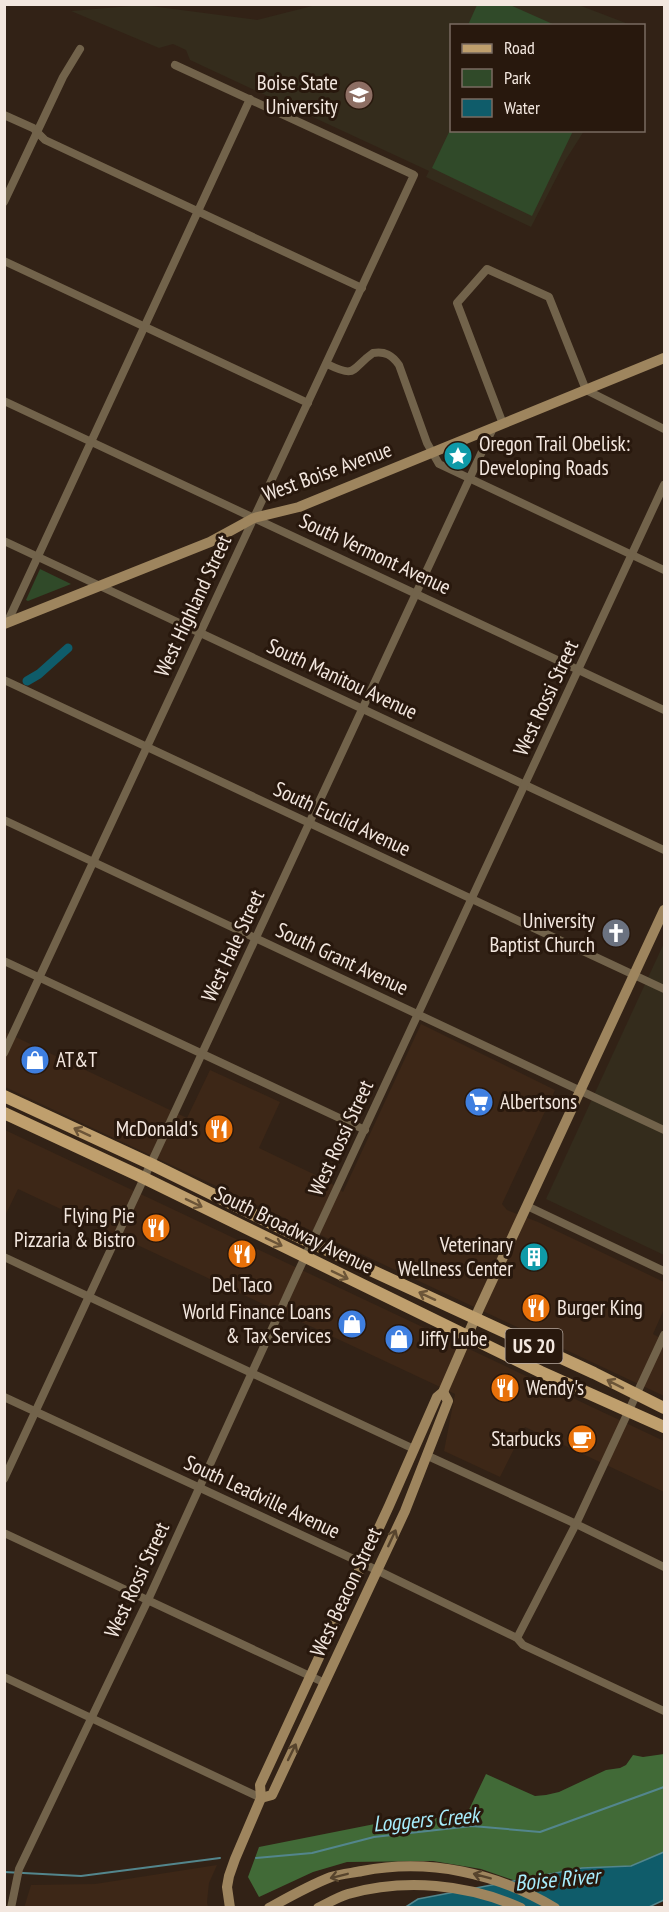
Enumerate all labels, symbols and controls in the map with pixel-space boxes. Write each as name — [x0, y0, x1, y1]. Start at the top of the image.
legend — [450, 24, 645, 132]
text: Road — [504, 36, 535, 59]
text: Park — [504, 66, 531, 89]
place label: Boise State University — [257, 69, 338, 120]
school or university icon: Boise State University — [343, 79, 375, 111]
text: Water — [504, 96, 540, 119]
place label: Oregon Trail Obelisk: Developing Roads — [479, 430, 630, 481]
street label: West Boise Avenue — [258, 436, 395, 507]
place icon: Oregon Trail Obelisk: Developing Roads — [442, 440, 474, 472]
street label: South Vermont Avenue — [295, 507, 455, 600]
street label: West Highland Street — [148, 531, 237, 681]
street label: South Manitou Avenue — [263, 632, 422, 725]
street label: West Rossi Street — [507, 636, 584, 760]
street label: South Euclid Avenue — [270, 775, 415, 862]
street label: West Hale Street — [195, 885, 270, 1006]
place label: University Baptist Church — [489, 907, 595, 958]
street label: South Grant Avenue — [272, 916, 413, 1001]
church icon: University Baptist Church — [600, 917, 632, 949]
shop icon: AT&T — [19, 1044, 51, 1076]
place label: AT&T — [56, 1046, 98, 1073]
street label: West Rossi Street — [302, 1076, 379, 1200]
supermarket icon: Albertsons — [463, 1086, 495, 1118]
place label: Albertsons — [500, 1088, 577, 1115]
restaurant icon: McDonald's — [203, 1113, 235, 1145]
place label: McDonald's — [116, 1115, 198, 1142]
one-way arrow — [73, 1125, 91, 1137]
street label: South Broadway Avenue — [210, 1179, 378, 1280]
one-way arrow — [185, 1197, 203, 1209]
place label: Flying Pie Pizzaria & Bistro — [14, 1202, 135, 1253]
restaurant icon: Flying Pie Pizzaria & Bistro — [140, 1212, 172, 1244]
place label: Veterinary Wellness Center — [398, 1231, 513, 1282]
one-way arrow — [265, 1237, 283, 1249]
restaurant icon: Del Taco — [226, 1238, 258, 1270]
building icon: Veterinary Wellness Center — [518, 1241, 550, 1273]
one-way arrow — [331, 1269, 349, 1281]
place label: Del Taco — [212, 1271, 272, 1298]
one-way arrow — [418, 1289, 436, 1301]
restaurant icon: Burger King — [520, 1292, 552, 1324]
place label: Burger King — [557, 1294, 643, 1321]
place label: World Finance Loans & Tax Services — [182, 1298, 331, 1349]
shop icon: World Finance Loans & Tax Services — [336, 1308, 368, 1340]
shop icon: Jiffy Lube — [383, 1323, 415, 1355]
place label: Jiffy Lube — [419, 1325, 487, 1352]
road number: US 20 — [506, 1329, 562, 1363]
restaurant icon: Wendy's — [489, 1372, 521, 1404]
place label: Wendy's — [526, 1374, 584, 1401]
one-way arrow — [607, 1378, 625, 1389]
cafe icon: Starbucks — [566, 1423, 598, 1455]
place label: Starbucks — [491, 1425, 561, 1452]
street label: South Leadville Avenue — [180, 1449, 344, 1544]
street label: West Rossi Street — [98, 1518, 175, 1642]
street label: West Beacon Street — [304, 1523, 387, 1661]
one-way arrow — [387, 1529, 399, 1547]
one-way arrow — [287, 1744, 299, 1762]
water label: Loggers Creek — [372, 1800, 483, 1838]
water label: Boise River — [514, 1861, 603, 1897]
one-way arrow — [473, 1870, 492, 1882]
one-way arrow — [330, 1871, 349, 1882]

